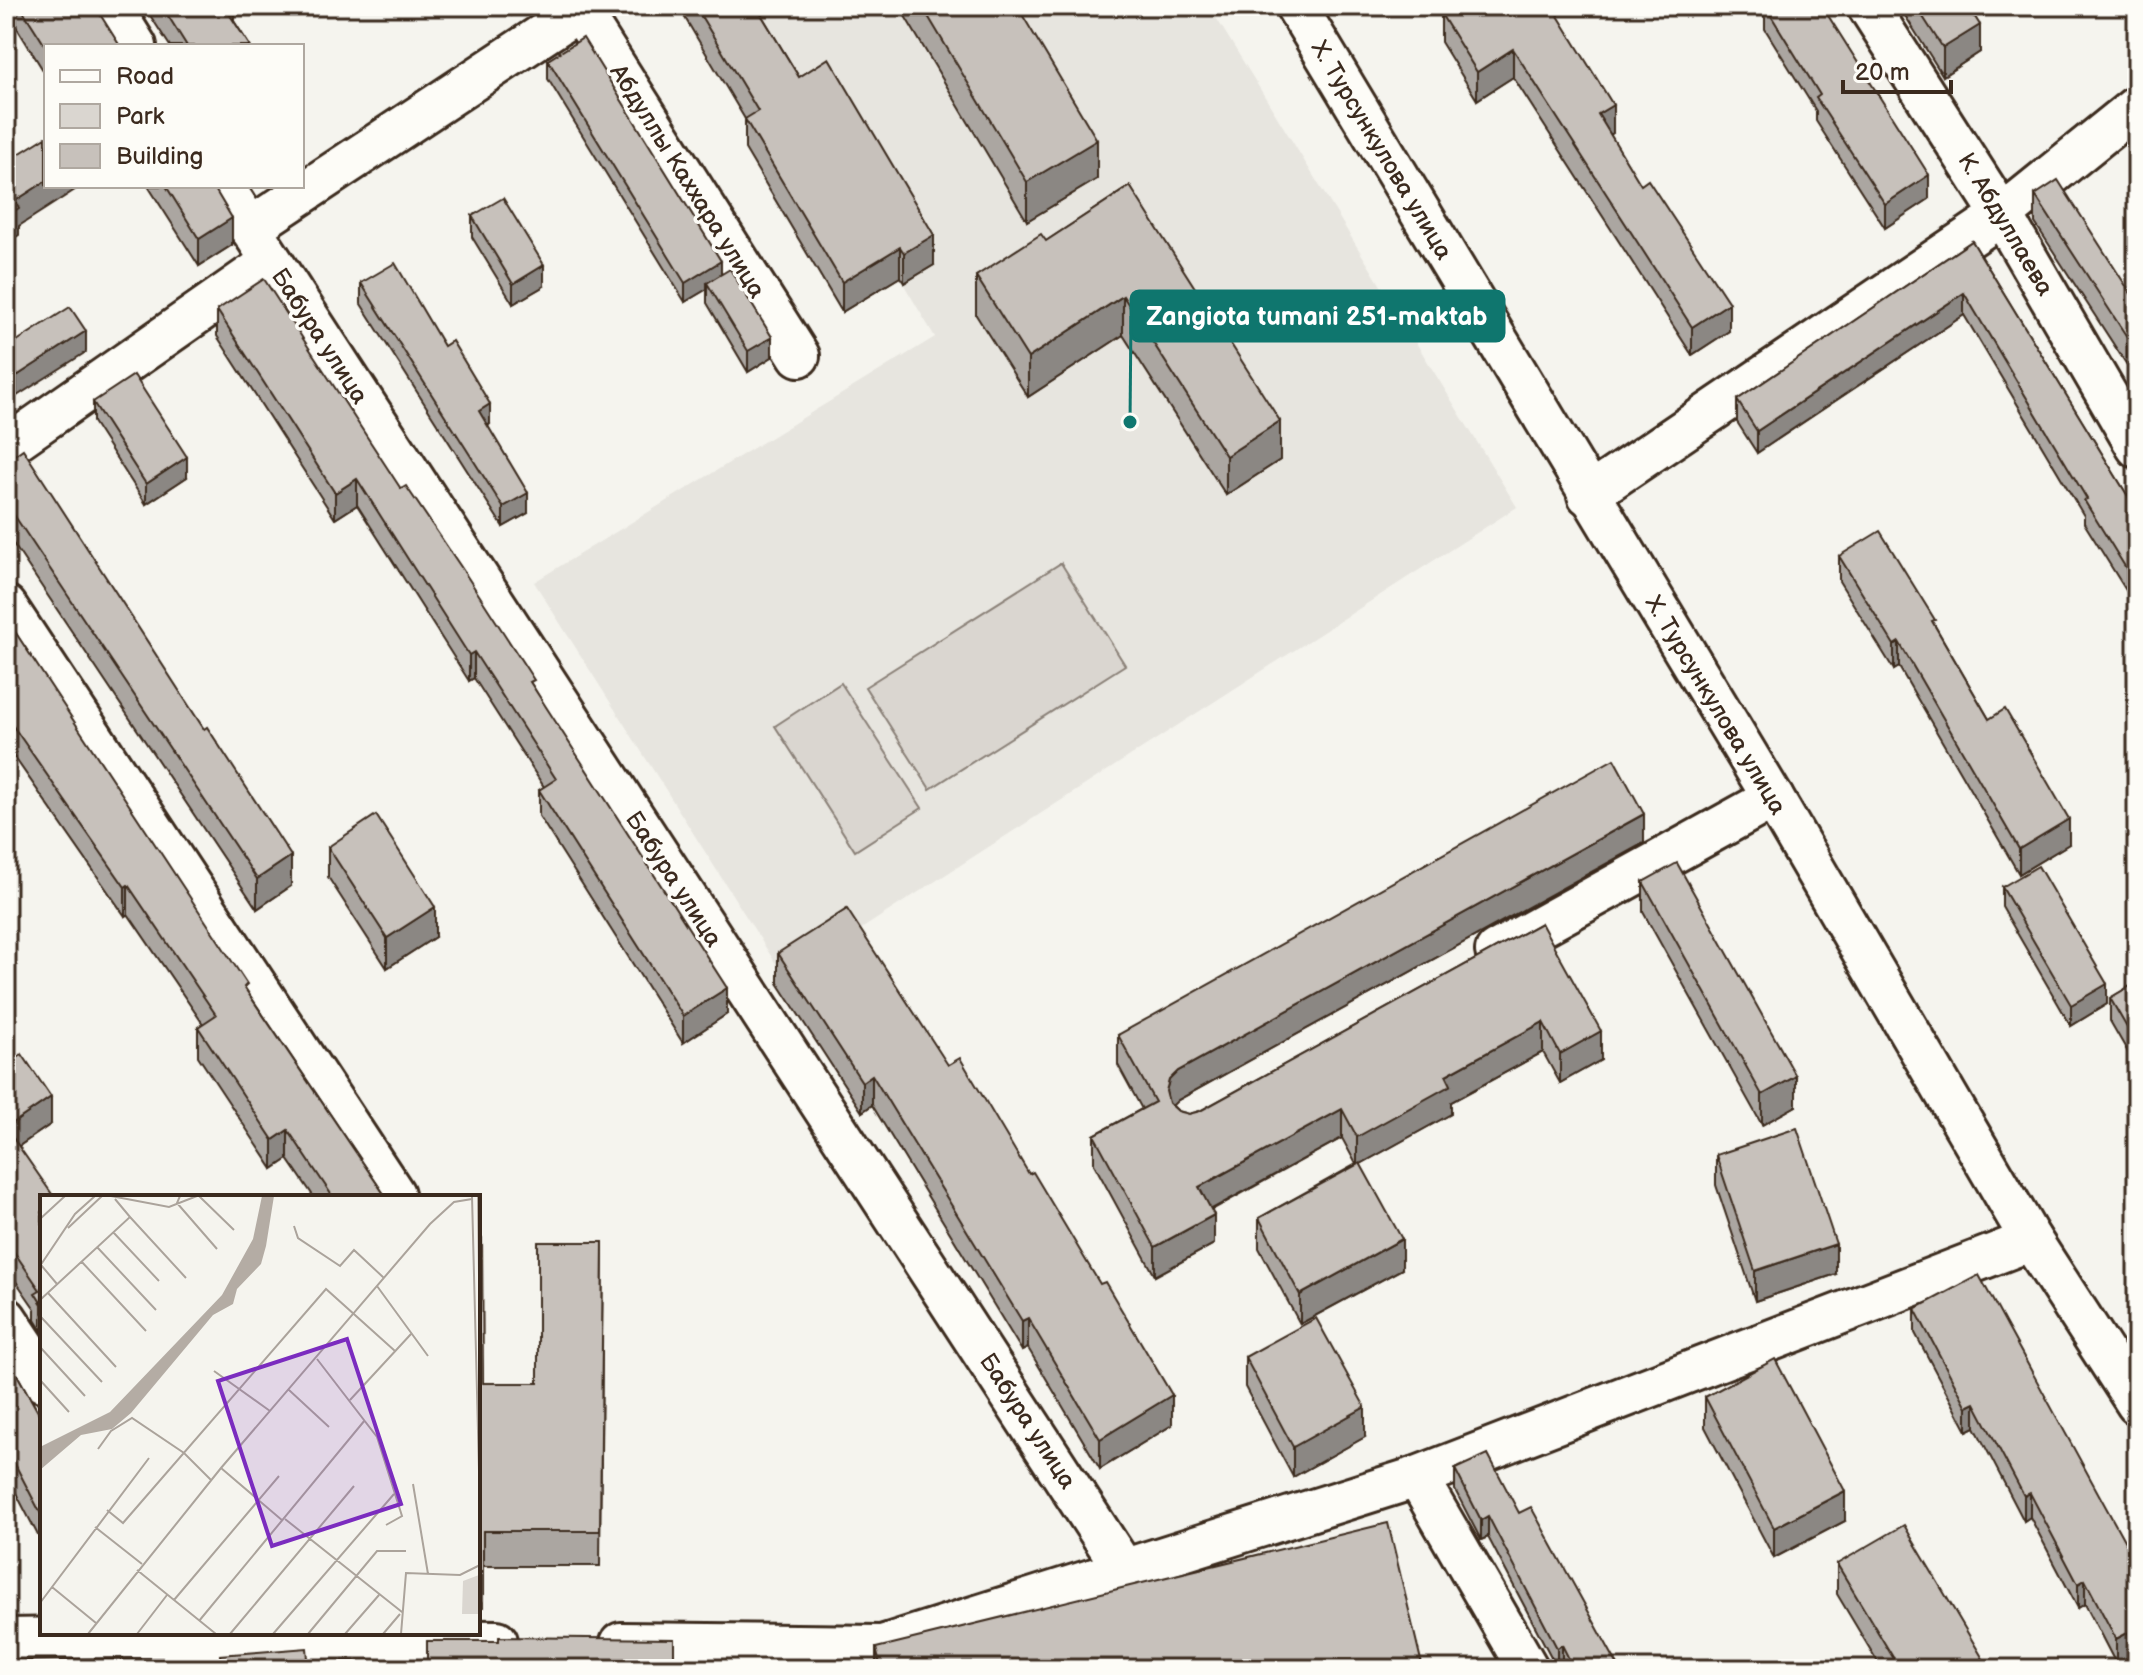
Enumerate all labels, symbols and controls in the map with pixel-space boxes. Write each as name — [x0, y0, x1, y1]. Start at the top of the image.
street label: Х. Турсункулова улица — [1305, 36, 1458, 265]
legend — [44, 44, 304, 188]
scale bar — [1843, 44, 1951, 94]
street label: Абдуллы Каххара улица — [603, 58, 771, 304]
text: 20 m — [1855, 58, 1910, 87]
text: Road — [116, 62, 174, 91]
text: Park — [116, 102, 164, 131]
text: Building — [116, 142, 203, 171]
street label: К. Абдуллаева — [1952, 148, 2060, 301]
street label: Бабура улица — [265, 263, 374, 409]
callout: Zangiota tumani 251-maktab — [1131, 291, 1504, 341]
text: Zangiota tumani 251-maktab — [1146, 302, 1488, 333]
street label: Х. Турсункулова улица — [1639, 591, 1792, 820]
street label: Бабура улица — [619, 806, 728, 952]
inset map — [40, 1195, 480, 1635]
street label: Бабура улица — [973, 1348, 1082, 1494]

